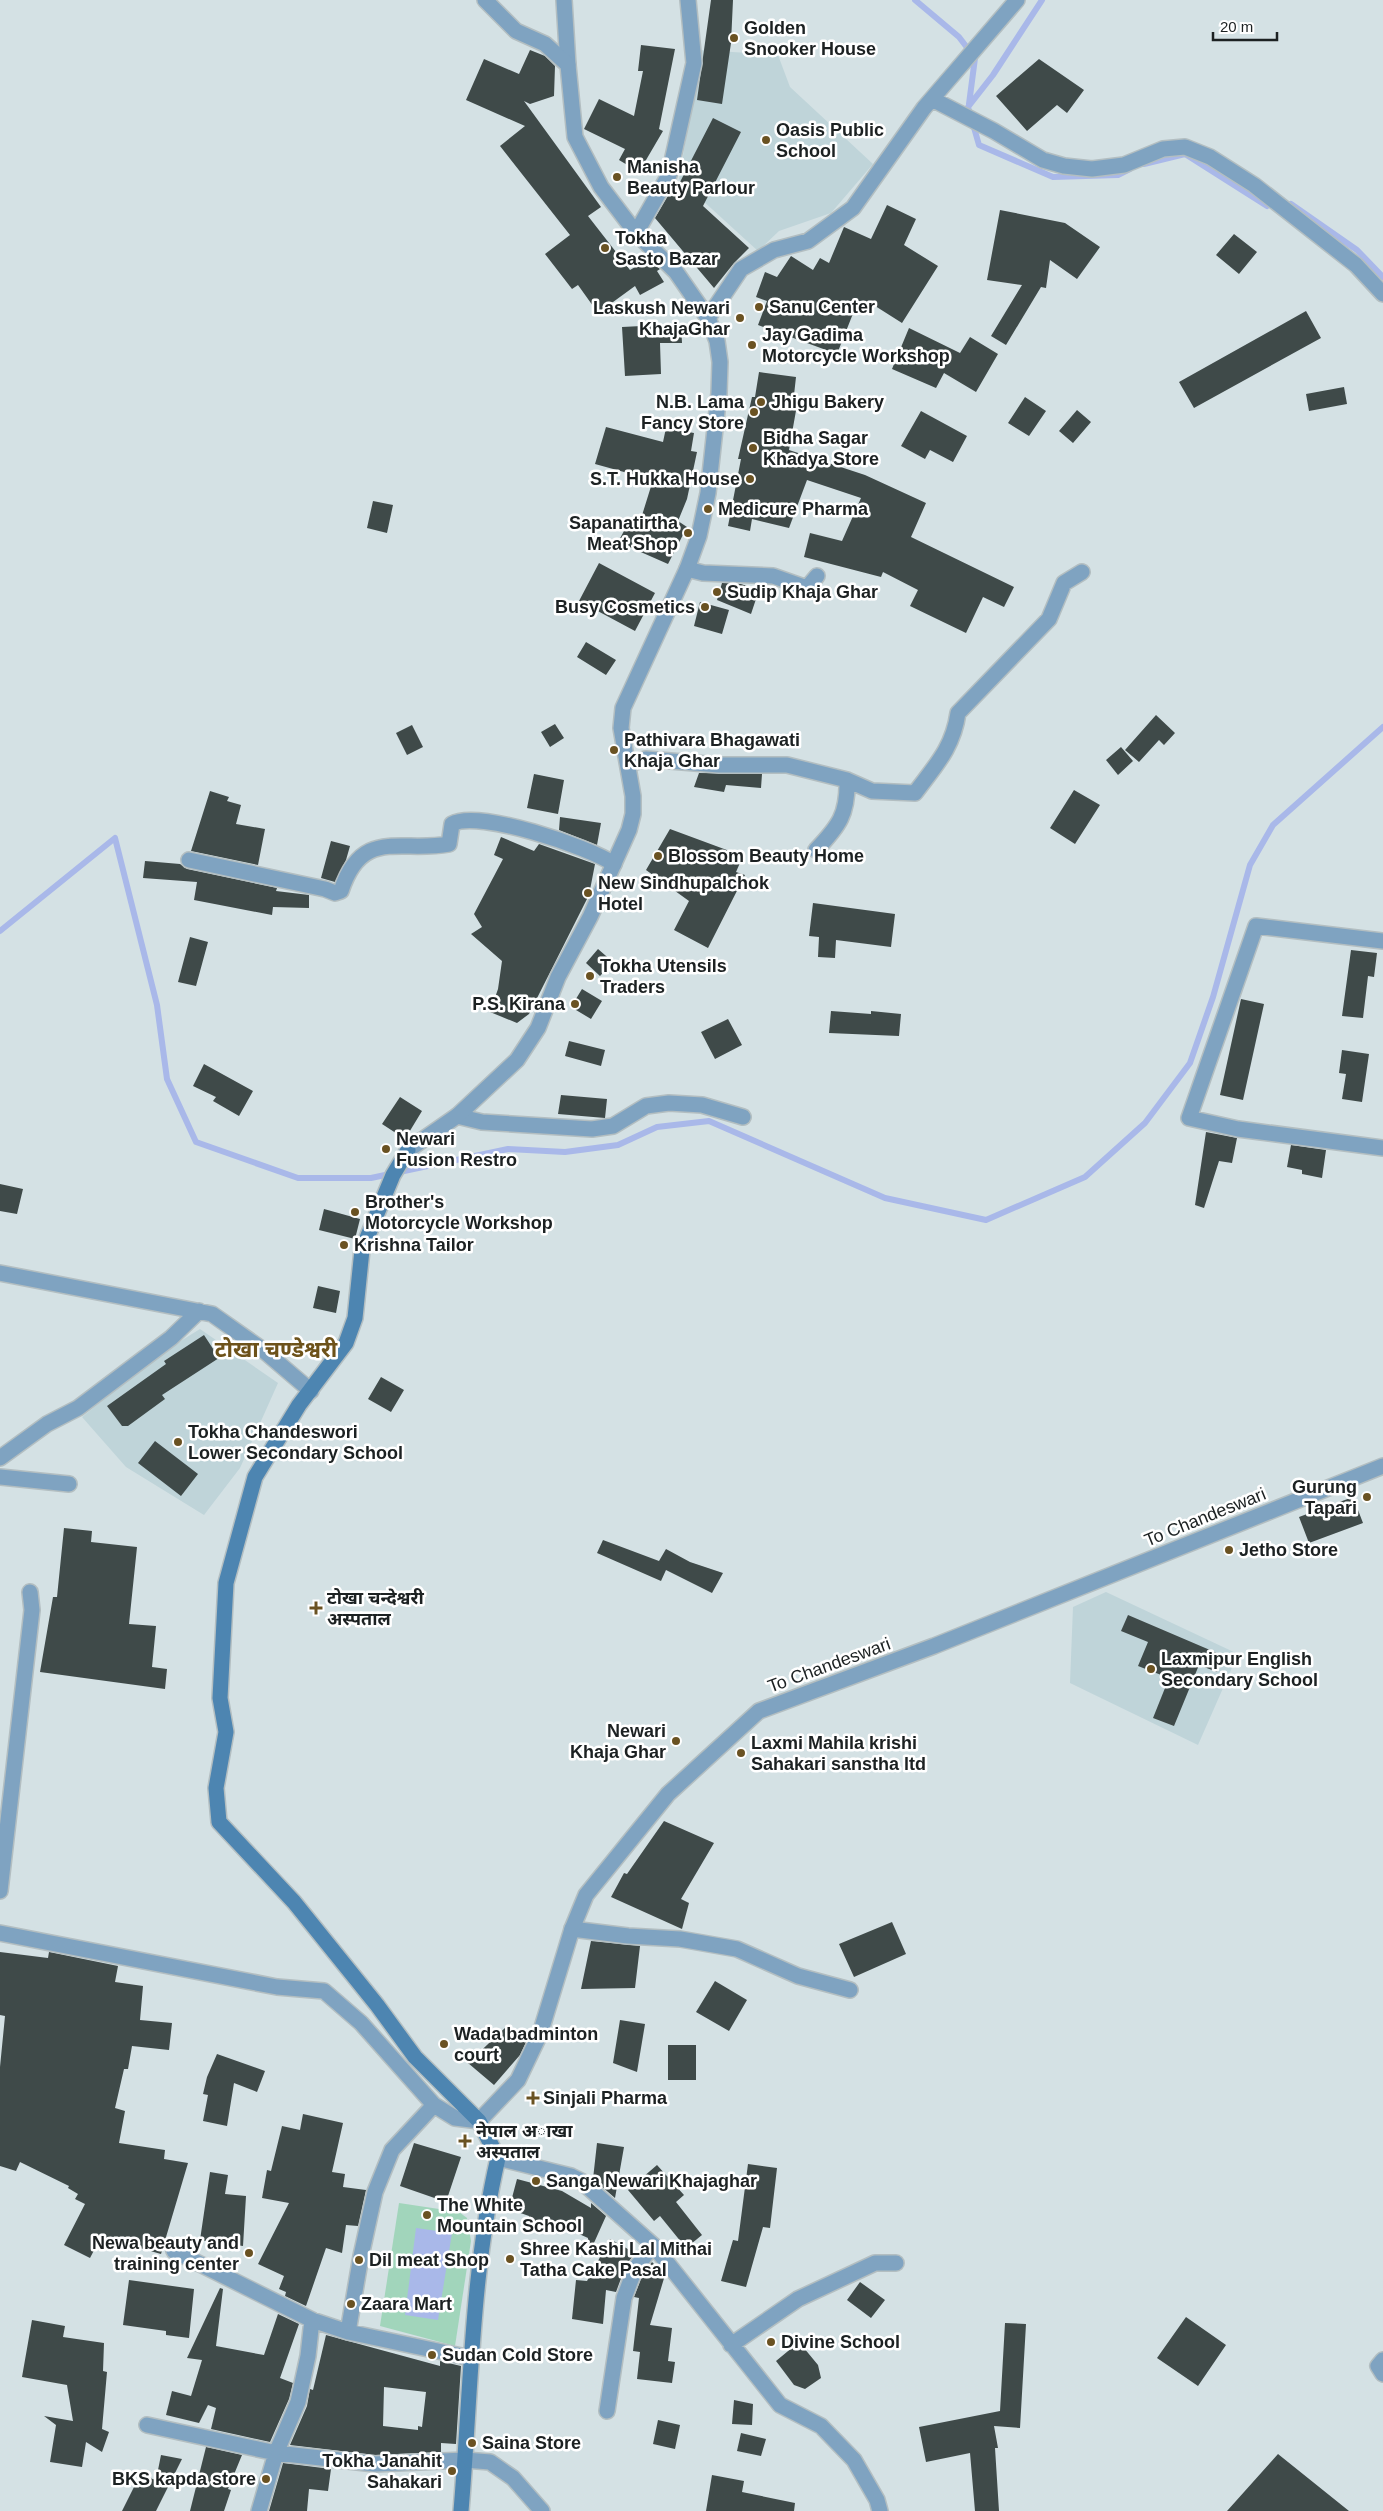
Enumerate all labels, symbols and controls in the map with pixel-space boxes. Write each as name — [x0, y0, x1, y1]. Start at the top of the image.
scale bar — [1213, 10, 1277, 42]
place label: Golden Snooker House — [744, 18, 876, 59]
text: 20 m — [1220, 18, 1253, 35]
marker: Golden Snooker House — [728, 32, 740, 44]
place label: Oasis Public School — [776, 120, 884, 161]
marker: Oasis Public School — [760, 134, 772, 146]
place label: Manisha Beauty Parlour — [627, 157, 755, 198]
marker: Manisha Beauty Parlour — [611, 171, 623, 183]
place label: Tokha Sasto Bazar — [615, 228, 718, 269]
marker: Tokha Sasto Bazar — [599, 242, 611, 254]
place label: Sanu Center — [769, 297, 875, 317]
place label: Laskush Newari KhajaGhar — [593, 298, 730, 339]
marker: Sanu Center — [753, 301, 765, 313]
marker: Laskush Newari KhajaGhar — [734, 312, 746, 324]
place label: Jay Gadima Motorcycle Workshop — [762, 325, 950, 366]
marker: Jay Gadima Motorcycle Workshop — [746, 339, 758, 351]
place label: N.B. Lama Fancy Store — [641, 392, 745, 433]
place label: Jhigu Bakery — [771, 392, 884, 412]
marker: Jhigu Bakery — [755, 396, 767, 408]
marker: N.B. Lama Fancy Store — [748, 406, 760, 418]
place label: Bidha Sagar Khadya Store — [763, 428, 879, 469]
marker: Bidha Sagar Khadya Store — [747, 442, 759, 454]
place label: S.T. Hukka House — [590, 469, 740, 489]
marker: S.T. Hukka House — [744, 473, 756, 485]
place label: Medicure Pharma — [718, 499, 869, 519]
marker: Medicure Pharma — [702, 503, 714, 515]
place label: Sapanatirtha Meat Shop — [569, 513, 679, 554]
marker: Sapanatirtha Meat Shop — [682, 527, 694, 539]
place label: Sudip Khaja Ghar — [727, 582, 878, 602]
marker: Sudip Khaja Ghar — [711, 586, 723, 598]
place label: Busy Cosmetics — [555, 597, 695, 617]
marker: Busy Cosmetics — [699, 601, 711, 613]
place label: Pathivara Bhagawati Khaja Ghar — [624, 730, 800, 771]
marker: Pathivara Bhagawati Khaja Ghar — [608, 744, 620, 756]
place label: Blossom Beauty Home — [668, 846, 864, 866]
marker: Blossom Beauty Home — [652, 850, 664, 862]
place label: New Sindhupalchok Hotel — [598, 873, 770, 914]
marker: New Sindhupalchok Hotel — [582, 887, 594, 899]
place label: Tokha Utensils Traders — [600, 956, 727, 997]
marker: Tokha Utensils Traders — [584, 970, 596, 982]
place label: P.S. Kirana — [472, 994, 566, 1014]
marker: P.S. Kirana — [569, 998, 581, 1010]
place label: Newari Fusion Restro — [396, 1129, 517, 1170]
marker: Newari Fusion Restro — [380, 1143, 392, 1155]
place label: Brother's Motorcycle Workshop — [365, 1192, 553, 1233]
marker: Brother's Motorcycle Workshop — [349, 1206, 361, 1218]
place label: Krishna Tailor — [354, 1235, 474, 1255]
marker: Krishna Tailor — [338, 1239, 350, 1251]
district label: टोखा चण्डेश्वरी — [215, 1337, 338, 1362]
place label: Tokha Chandeswori Lower Secondary School — [188, 1422, 403, 1463]
marker: Tokha Chandeswori Lower Secondary School — [172, 1436, 184, 1448]
place label: Gurung Tapari — [1292, 1477, 1357, 1518]
street label: To Chandeswari — [1141, 1484, 1269, 1550]
marker: Gurung Tapari — [1361, 1491, 1373, 1503]
place label: Jetho Store — [1239, 1540, 1338, 1560]
marker: Jetho Store — [1223, 1544, 1235, 1556]
place label: टोखा चन्देश्वरी अस्पताल — [327, 1588, 424, 1629]
marker: टोखा चन्देश्वरी अस्पताल — [309, 1601, 323, 1615]
street label: To Chandeswari — [765, 1634, 893, 1696]
place label: Laxmipur English Secondary School — [1161, 1649, 1318, 1690]
marker: Laxmipur English Secondary School — [1145, 1663, 1157, 1675]
place label: Newari Khaja Ghar — [570, 1721, 666, 1762]
place label: Laxmi Mahila krishi Sahakari sanstha ltd — [751, 1733, 926, 1774]
marker: Newari Khaja Ghar — [670, 1735, 682, 1747]
marker: Laxmi Mahila krishi Sahakari sanstha ltd — [735, 1747, 747, 1759]
place label: Wada badminton court — [454, 2024, 598, 2065]
marker: Wada badminton court — [438, 2038, 450, 2050]
place label: Sinjali Pharma — [543, 2088, 668, 2108]
marker: Sinjali Pharma — [527, 2092, 539, 2104]
place label: नेपाल अाखा अस्पताल — [476, 2121, 573, 2162]
marker: नेपाल अाखा अस्पताल — [458, 2134, 472, 2148]
place label: Sanga Newari Khajaghar — [546, 2171, 757, 2191]
marker: Sanga Newari Khajaghar — [530, 2175, 542, 2187]
place label: The White Mountain School — [437, 2195, 582, 2236]
marker: The White Mountain School — [421, 2209, 433, 2221]
place label: Newa beauty and training center — [92, 2233, 239, 2274]
place label: Shree Kashi Lal Mithai Tatha Cake Pasal — [520, 2239, 712, 2280]
marker: Newa beauty and training center — [243, 2247, 255, 2259]
place label: Dil meat Shop — [369, 2250, 489, 2270]
marker: Shree Kashi Lal Mithai Tatha Cake Pasal — [504, 2253, 516, 2265]
marker: Dil meat Shop — [353, 2254, 365, 2266]
place label: Zaara Mart — [361, 2294, 452, 2314]
marker: Zaara Mart — [345, 2298, 357, 2310]
place label: Divine School — [781, 2332, 900, 2352]
marker: Divine School — [765, 2336, 777, 2348]
place label: Sudan Cold Store — [442, 2345, 593, 2365]
marker: Sudan Cold Store — [426, 2349, 438, 2361]
place label: Saina Store — [482, 2433, 581, 2453]
marker: Saina Store — [466, 2437, 478, 2449]
place label: Tokha Janahit Sahakari — [322, 2451, 442, 2492]
marker: Tokha Janahit Sahakari — [446, 2465, 458, 2477]
place label: BKS kapda store — [112, 2469, 256, 2489]
marker: BKS kapda store — [260, 2473, 272, 2485]

